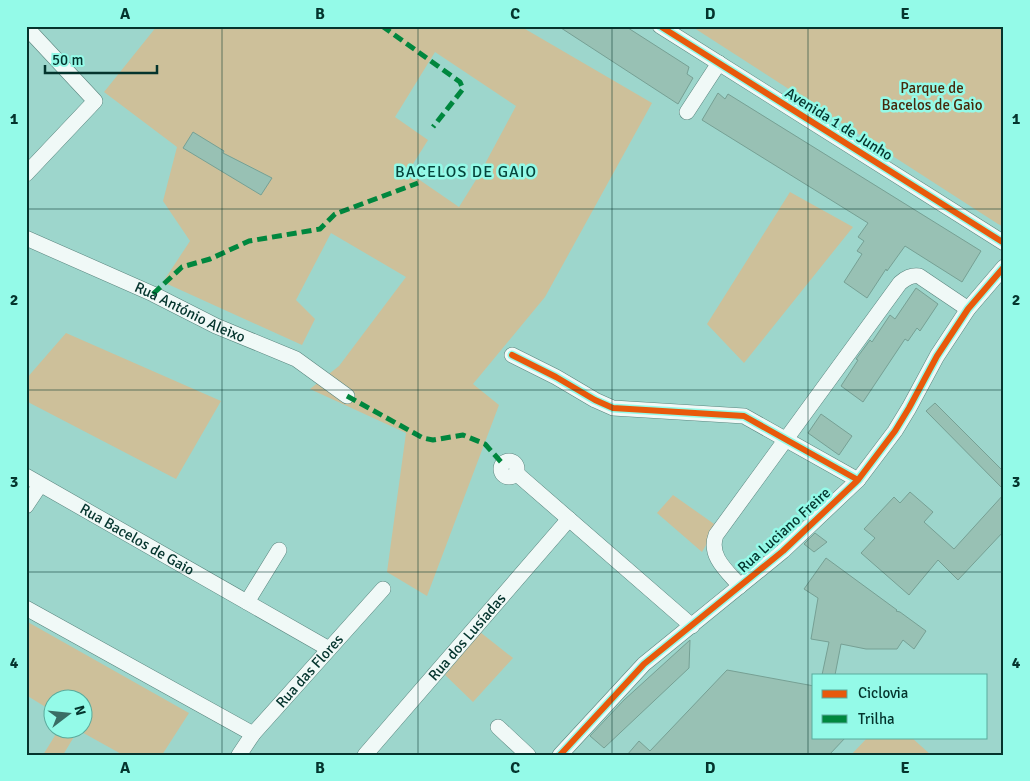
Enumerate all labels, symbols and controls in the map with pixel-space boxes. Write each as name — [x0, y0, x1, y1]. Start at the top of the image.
text: A — [120, 4, 131, 24]
text: B — [315, 4, 325, 24]
text: C — [510, 4, 520, 24]
text: D — [705, 4, 716, 24]
text: E — [900, 4, 910, 24]
scale bar — [45, 42, 158, 74]
text: 50 m — [52, 51, 83, 69]
park label: Parque de Bacelos de Gaio — [882, 79, 983, 114]
street label: Avenida 1 de Junho — [782, 84, 896, 164]
text: 1 — [10, 109, 19, 129]
text: 1 — [1012, 109, 1021, 129]
district label: BACELOS DE GAIO — [395, 162, 537, 182]
street label: Rua António Aleixo — [132, 278, 248, 346]
text: 2 — [10, 290, 18, 310]
text: 2 — [1012, 290, 1020, 310]
text: 3 — [10, 472, 18, 492]
text: 3 — [1012, 472, 1020, 492]
street label: Rua Luciano Freire — [734, 484, 834, 576]
street label: Rua Bacelos de Gaio — [77, 500, 198, 579]
street label: Rua dos Lusíadas — [424, 589, 510, 684]
street label: Rua das Flores — [272, 630, 347, 711]
text: 4 — [10, 653, 19, 673]
text: 4 — [1012, 653, 1021, 673]
legend — [812, 674, 988, 738]
text: Ciclovia — [858, 684, 908, 702]
north arrow — [42, 688, 92, 738]
text: N — [71, 704, 90, 718]
text: Trilha — [858, 710, 895, 728]
text: A — [120, 758, 131, 778]
text: B — [315, 758, 325, 778]
text: C — [510, 758, 520, 778]
text: D — [705, 758, 716, 778]
text: E — [900, 758, 910, 778]

